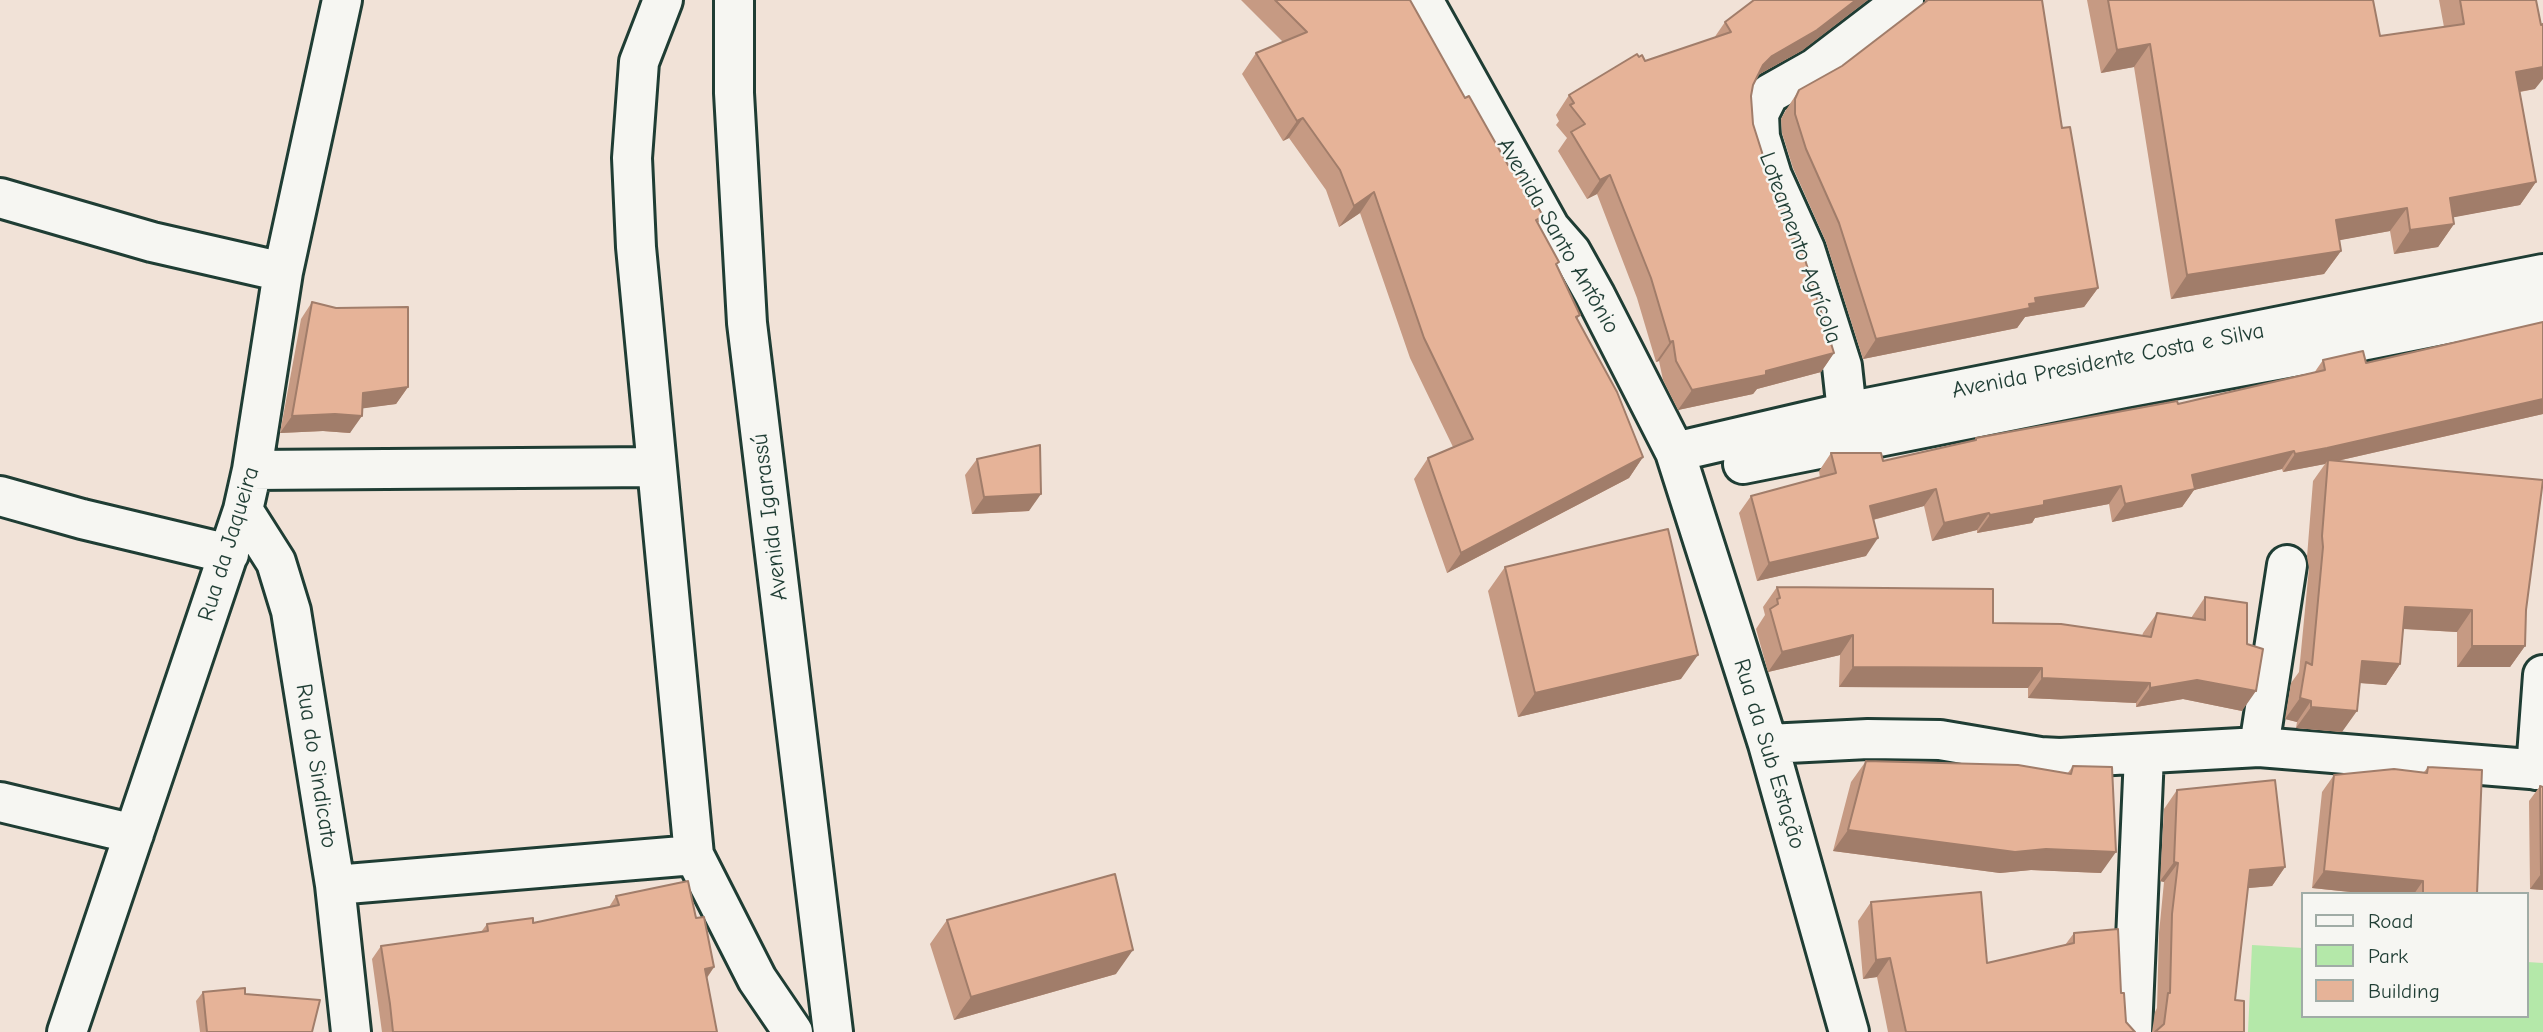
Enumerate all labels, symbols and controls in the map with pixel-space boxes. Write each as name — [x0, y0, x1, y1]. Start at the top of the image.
street label: Avenida Santo Antônio — [1491, 133, 1625, 339]
street label: Loteamento Agrícola — [1753, 149, 1847, 347]
street label: Avenida Presidente Costa e Silva — [1950, 317, 2266, 405]
street label: Avenida Igarassú — [746, 432, 794, 602]
street label: Rua da Jaqueira — [192, 463, 266, 625]
street label: Rua da Sub Estação — [1727, 656, 1811, 852]
street label: Rua do Sindicato — [289, 682, 343, 850]
legend — [2302, 892, 2529, 1018]
text: Road — [2368, 909, 2413, 933]
text: Park — [2368, 944, 2408, 968]
text: Building — [2368, 979, 2440, 1003]

